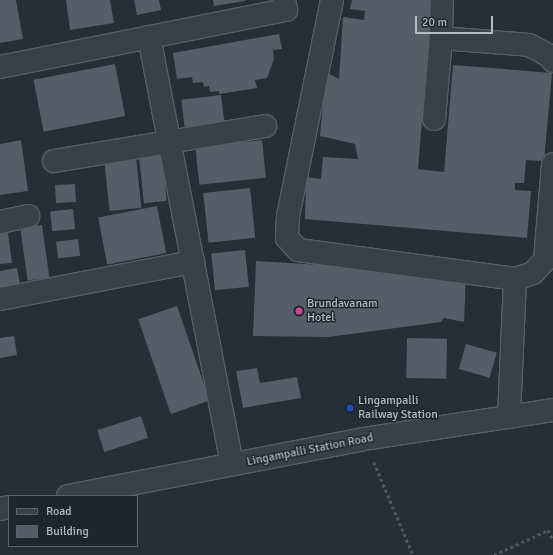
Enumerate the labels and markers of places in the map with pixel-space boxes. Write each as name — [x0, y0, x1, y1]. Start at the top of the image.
place label: Brundavanam Hotel — [307, 297, 378, 325]
marker: Brundavanam Hotel — [294, 306, 304, 316]
place label: Lingampalli Railway Station — [358, 394, 438, 422]
marker: Lingampalli Railway Station — [345, 403, 355, 413]

